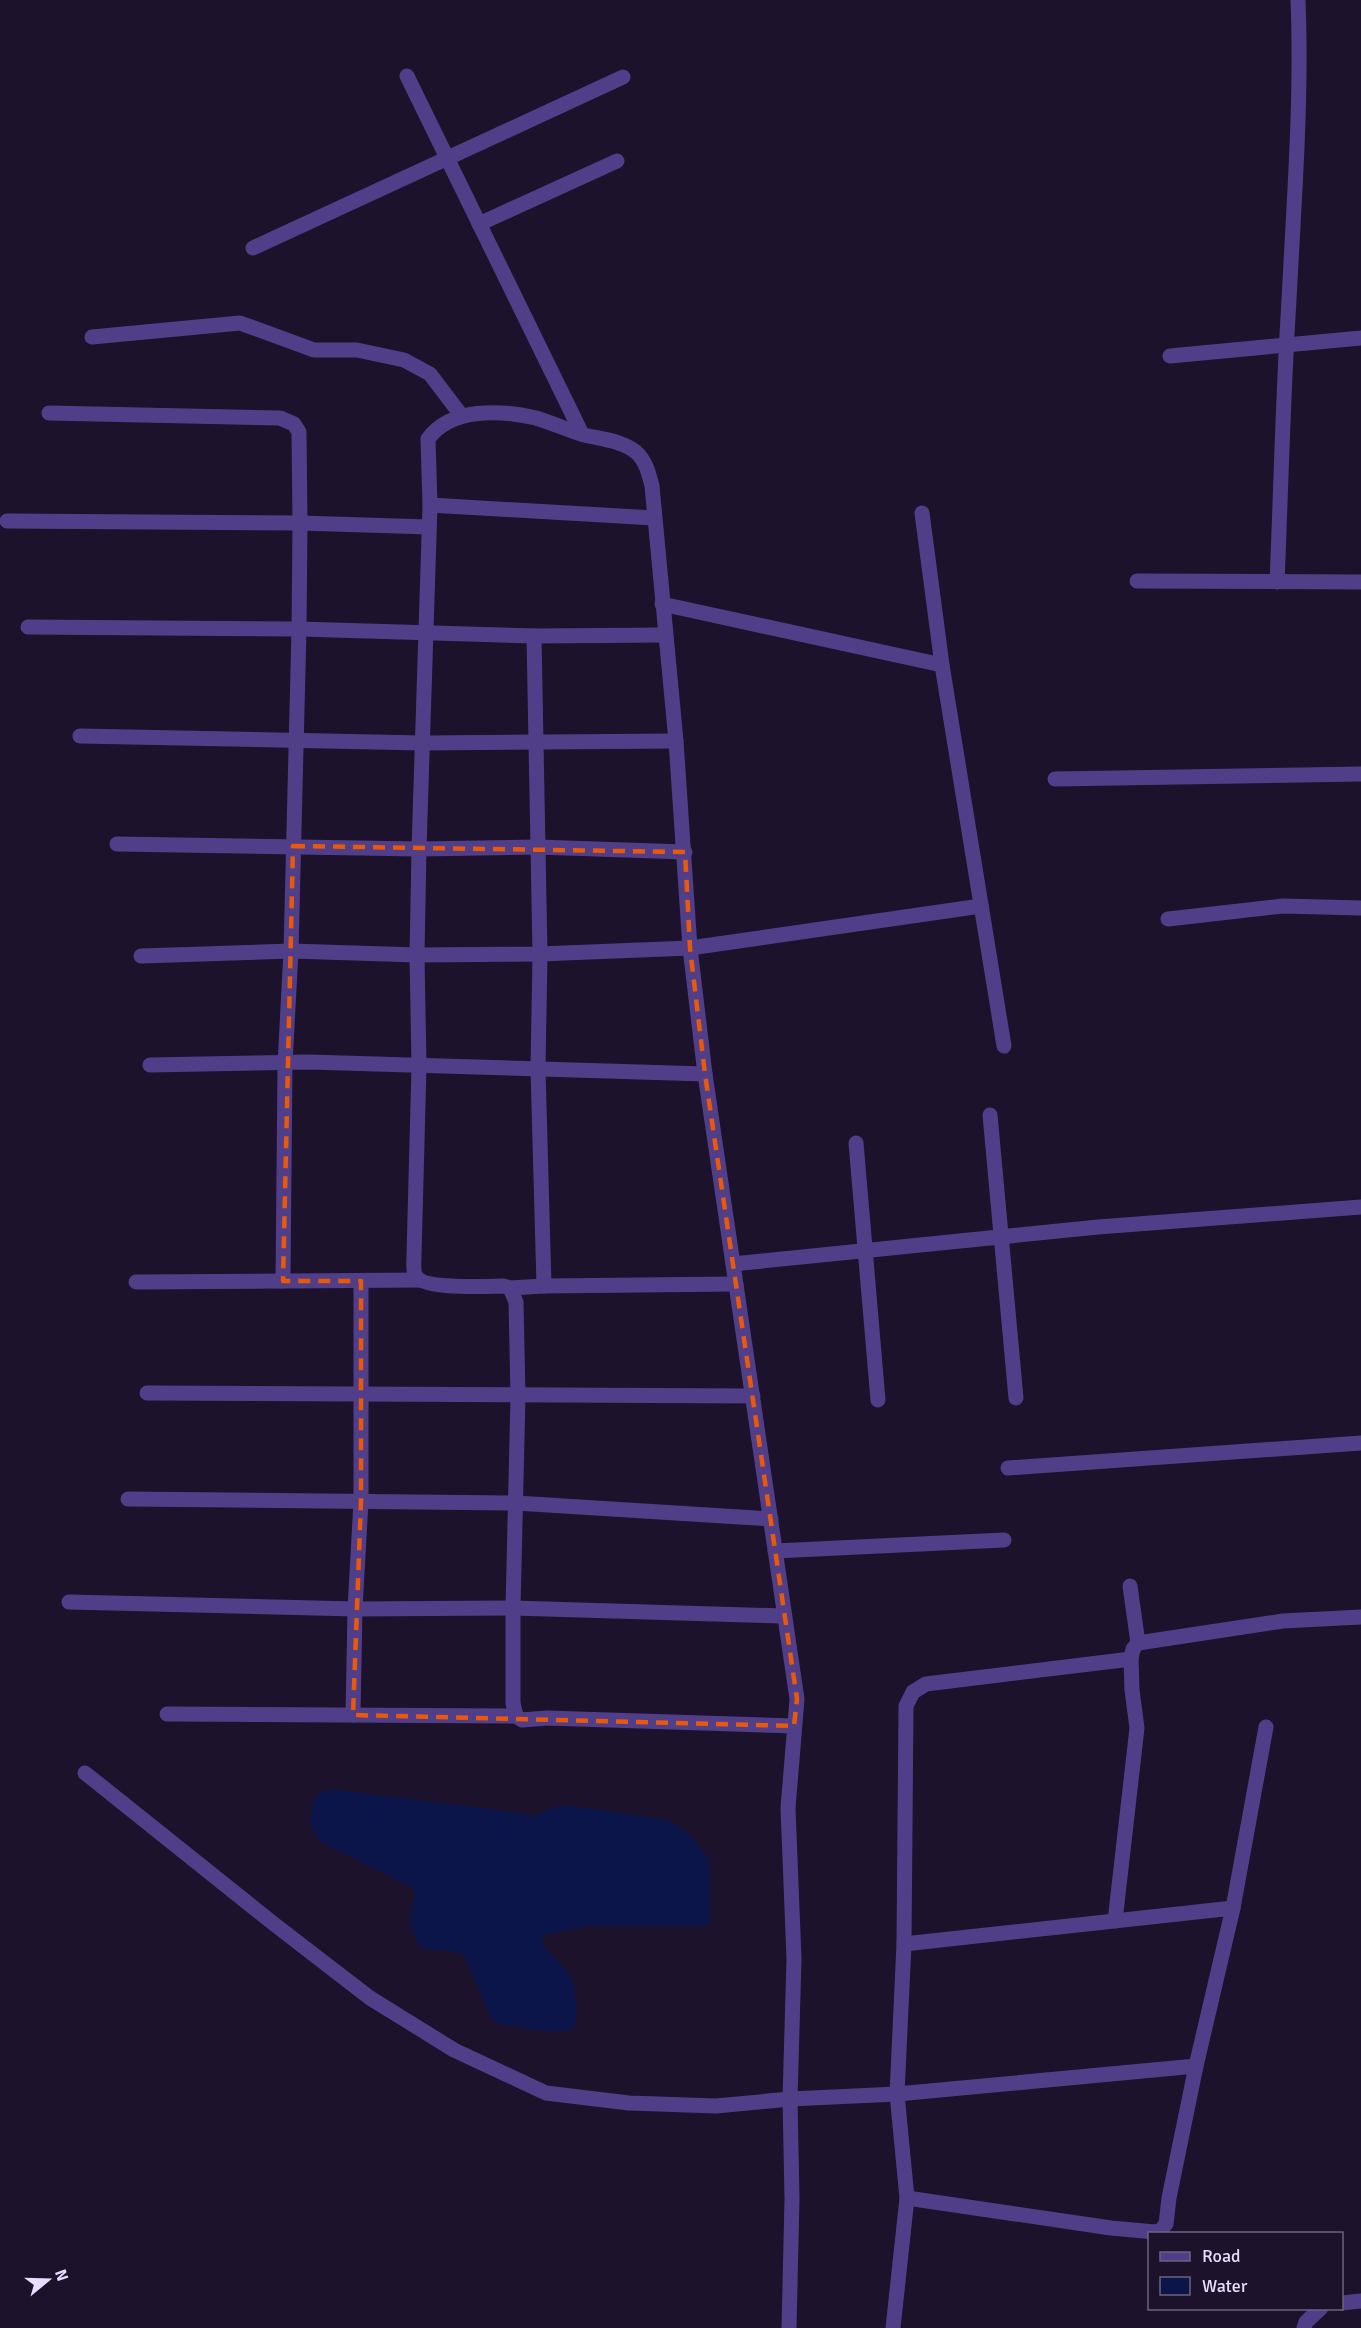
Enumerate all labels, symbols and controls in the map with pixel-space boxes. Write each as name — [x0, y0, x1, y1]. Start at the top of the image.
legend — [1148, 2232, 1343, 2310]
text: Road — [1202, 2245, 1241, 2267]
north arrow — [18, 2250, 78, 2310]
text: N — [50, 2267, 73, 2284]
text: Water — [1202, 2275, 1248, 2297]

